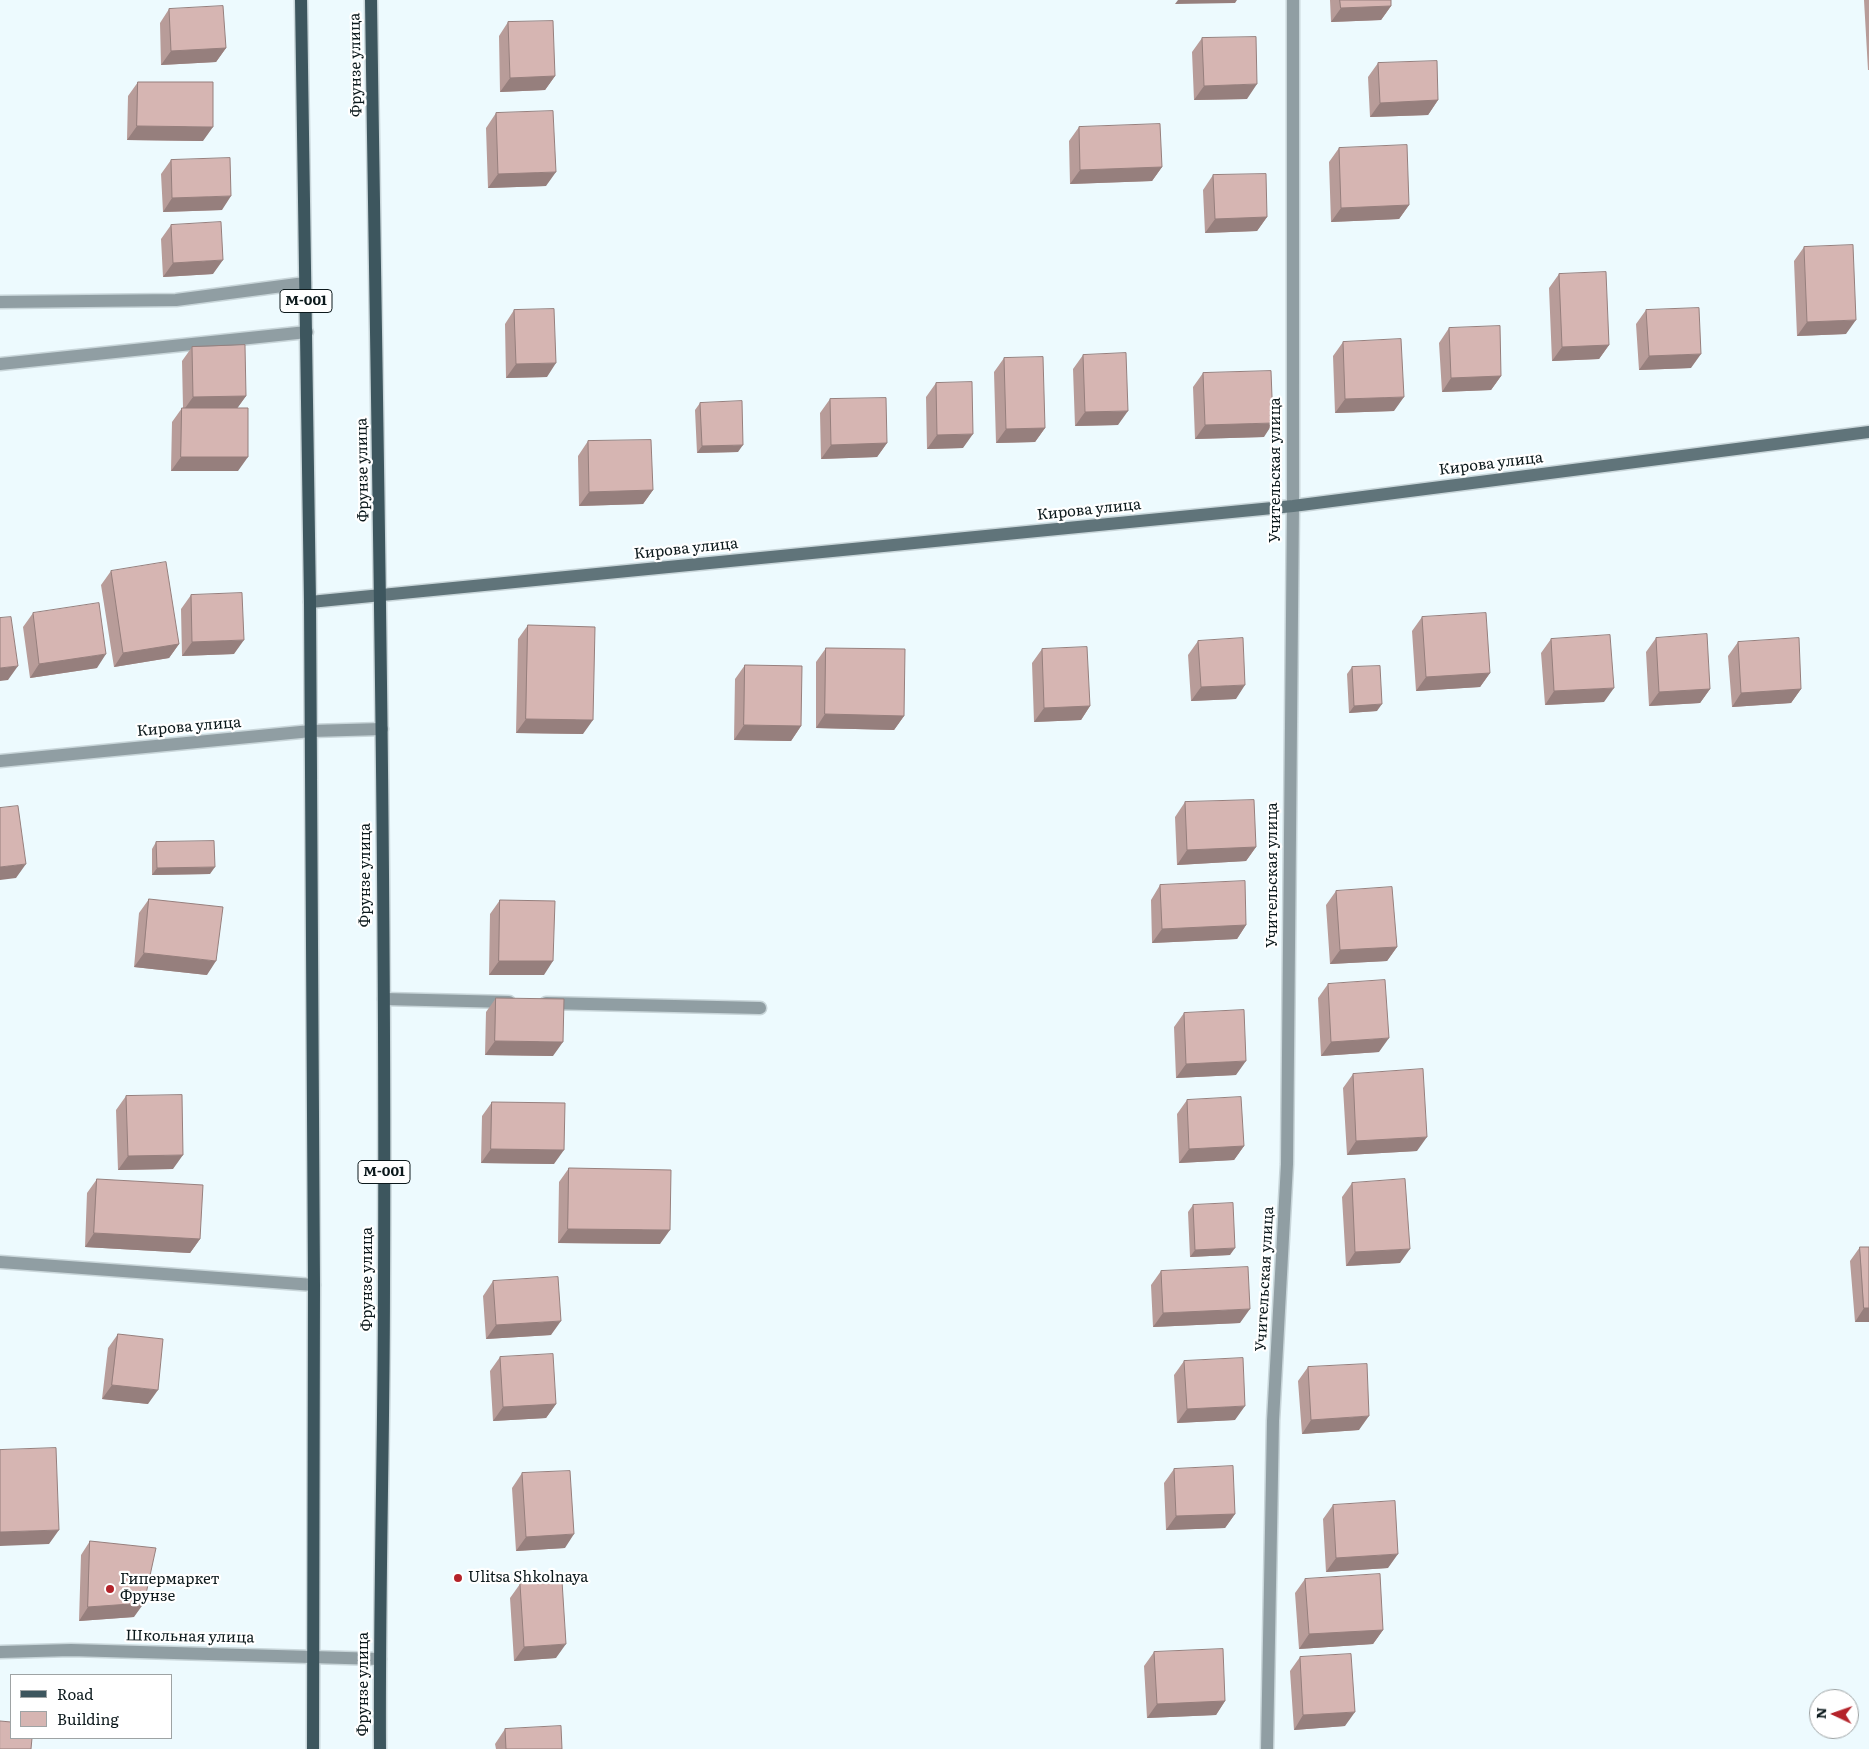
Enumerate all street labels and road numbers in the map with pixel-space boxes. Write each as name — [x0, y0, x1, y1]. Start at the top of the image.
street label: Фрунзе улица — [346, 13, 366, 117]
road number: M-001 — [280, 290, 332, 312]
street label: Учительская улица — [1267, 397, 1285, 543]
street label: Фрунзе улица — [353, 418, 373, 522]
street label: Кирова улица — [1438, 449, 1544, 479]
street label: Кирова улица — [1036, 496, 1142, 524]
street label: Кирова улица — [633, 535, 739, 563]
street label: Кирова улица — [136, 713, 242, 741]
street label: Учительская улица — [1264, 802, 1282, 948]
street label: Фрунзе улица — [357, 823, 375, 927]
road number: M-001 — [358, 1160, 410, 1184]
street label: Учительская улица — [1252, 1206, 1278, 1352]
street label: Фрунзе улица — [359, 1227, 377, 1331]
street label: Школьная улица — [125, 1627, 255, 1647]
street label: Фрунзе улица — [355, 1632, 373, 1736]

